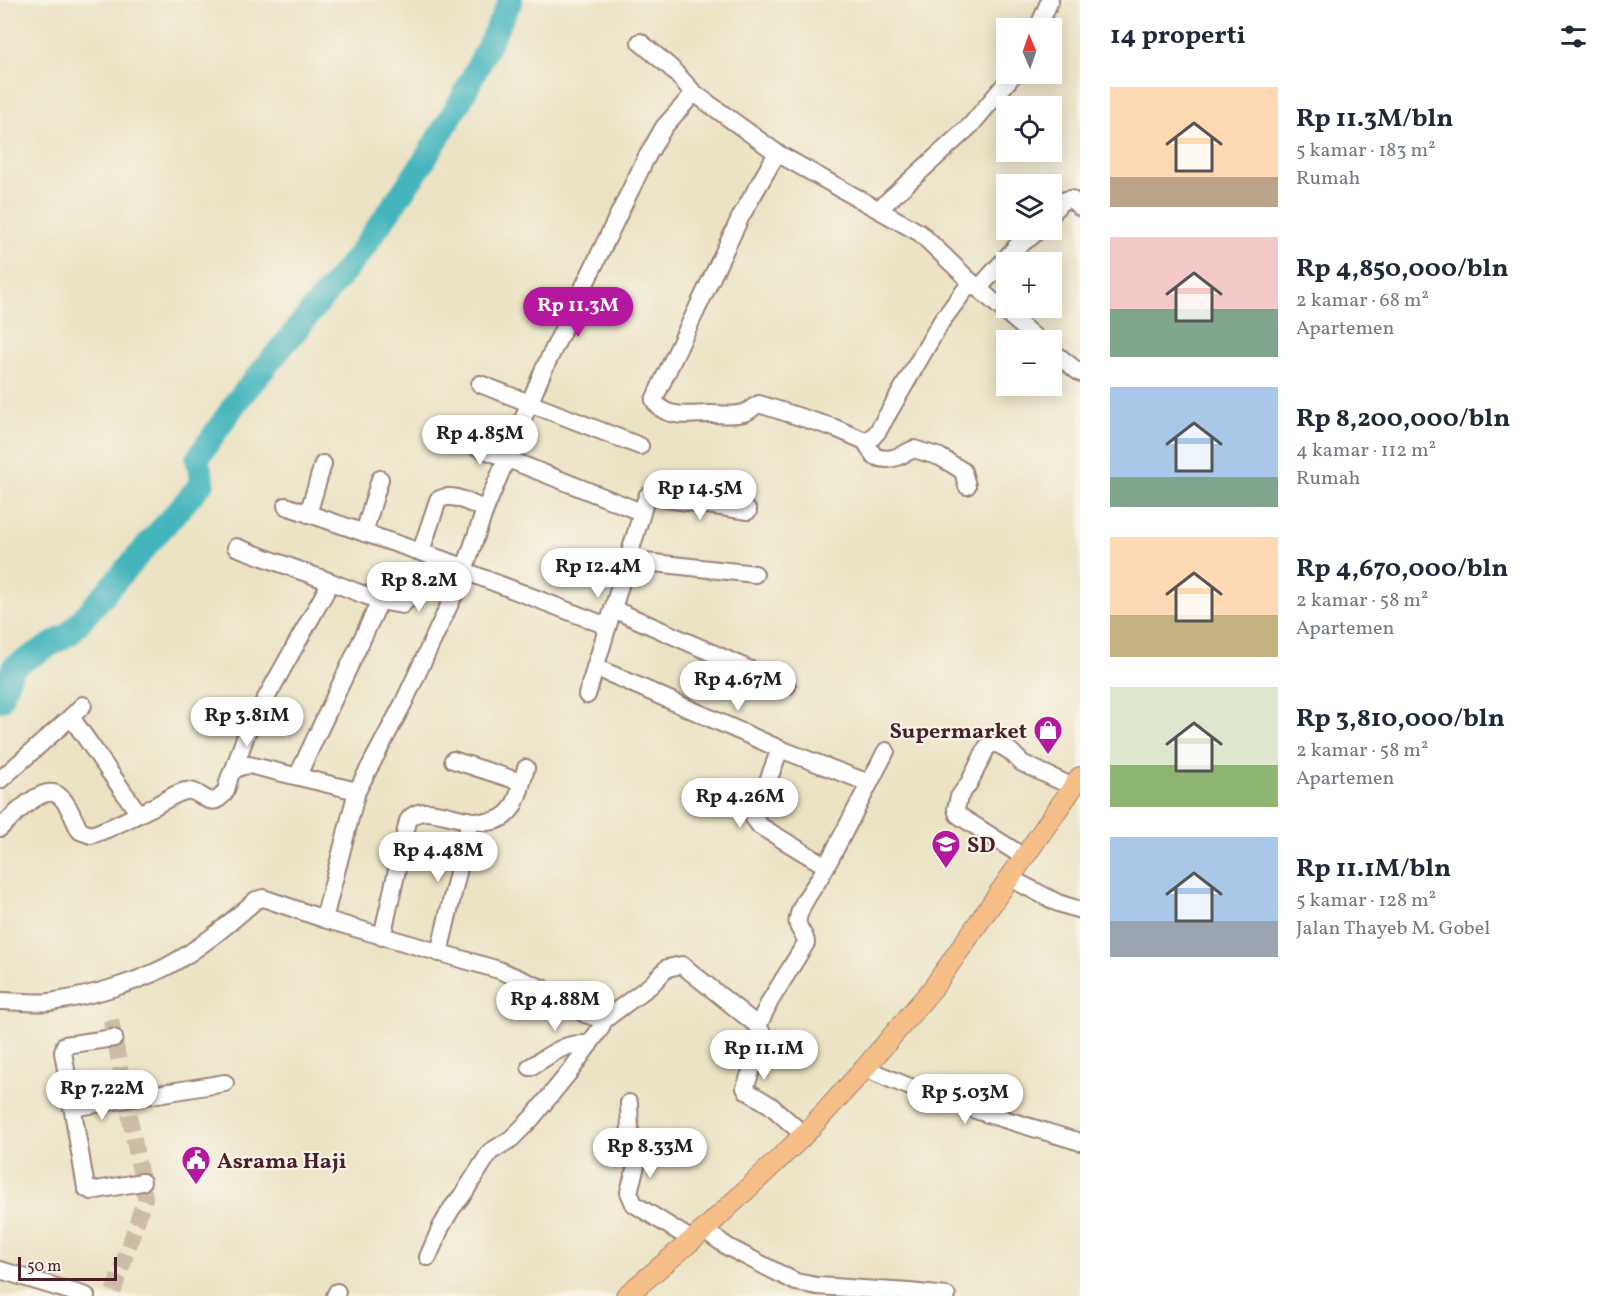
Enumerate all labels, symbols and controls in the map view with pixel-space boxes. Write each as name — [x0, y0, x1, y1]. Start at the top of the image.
north arrow — [996, 18, 1062, 84]
map controls — [996, 18, 1062, 396]
text: 14 properti — [1110, 18, 1246, 54]
icon: filters — [1557, 20, 1590, 53]
button: locate — [996, 96, 1062, 162]
text: Rp 11.3M/bln — [1296, 101, 1453, 137]
icon: home — [1158, 111, 1230, 183]
text: 5 kamar · 183 m² — [1296, 137, 1436, 165]
text: Rumah — [1296, 165, 1361, 193]
button: layers — [996, 174, 1062, 240]
text: Rp 4,850,000/bln — [1296, 251, 1509, 287]
button: + — [996, 252, 1062, 318]
icon: home — [1158, 261, 1230, 333]
pin: Rp 11.3M — [516, 287, 640, 338]
text: 2 kamar · 68 m² — [1296, 287, 1429, 315]
text: Rp 11.3M — [537, 292, 619, 320]
text: Apartemen — [1296, 315, 1395, 343]
button: − — [996, 330, 1062, 396]
text: Rp 8,200,000/bln — [1296, 401, 1510, 437]
icon: home — [1158, 411, 1230, 483]
pin: Rp 4.85M — [418, 415, 542, 466]
text: Rp 4.85M — [436, 420, 524, 448]
text: 4 kamar · 112 m² — [1296, 437, 1436, 465]
text: Rumah — [1296, 465, 1361, 493]
pin: Rp 14.5M — [638, 470, 762, 521]
text: Rp 14.5M — [657, 475, 743, 503]
pin: Rp 12.4M — [536, 548, 660, 599]
text: Rp 4,670,000/bln — [1296, 551, 1508, 587]
text: Rp 12.4M — [555, 553, 641, 581]
icon: home — [1158, 561, 1230, 633]
pin: Rp 8.2M — [364, 562, 474, 613]
text: Rp 8.2M — [381, 567, 457, 595]
text: 2 kamar · 58 m² — [1296, 587, 1428, 615]
text: Apartemen — [1296, 615, 1395, 643]
pin: Rp 4.67M — [676, 661, 800, 712]
text: Rp 4.67M — [694, 666, 782, 694]
pin: Rp 3.81M — [185, 697, 309, 748]
text: Rp 3,810,000/bln — [1296, 701, 1505, 737]
text: Rp 3.81M — [205, 702, 289, 730]
icon: home — [1158, 711, 1230, 783]
shop icon: Supermarket — [1032, 714, 1064, 756]
place label: Supermarket — [889, 717, 1027, 748]
text: 2 kamar · 58 m² — [1296, 737, 1428, 765]
text: Apartemen — [1296, 765, 1395, 793]
pin: Rp 4.26M — [678, 778, 802, 829]
text: Rp 4.26M — [695, 783, 785, 811]
school or university icon: SD — [930, 828, 962, 870]
place label: SD — [967, 831, 995, 862]
pin: Rp 4.48M — [376, 832, 500, 883]
text: Rp 4.48M — [393, 837, 483, 865]
text: Rp 11.1M/bln — [1296, 851, 1451, 887]
icon: home — [1158, 861, 1230, 933]
text: 5 kamar · 128 m² — [1296, 887, 1436, 915]
text: Jalan Thayeb M. Gobel — [1296, 915, 1490, 943]
pin: Rp 4.88M — [493, 981, 617, 1032]
text: Rp 4.88M — [510, 986, 600, 1014]
pin: Rp 11.1M — [702, 1030, 826, 1081]
text: Rp 11.1M — [724, 1035, 804, 1063]
pin: Rp 7.22M — [40, 1070, 164, 1121]
pin: Rp 5.03M — [903, 1074, 1027, 1125]
text: Rp 7.22M — [60, 1075, 144, 1103]
text: Rp 5.03M — [921, 1079, 1009, 1107]
pin: Rp 8.33M — [588, 1128, 712, 1179]
text: Rp 8.33M — [607, 1133, 693, 1161]
public building icon: Asrama Haji — [180, 1144, 212, 1186]
place label: Asrama Haji — [217, 1147, 347, 1178]
scale bar — [18, 1254, 117, 1282]
text: 50 m — [27, 1256, 61, 1278]

